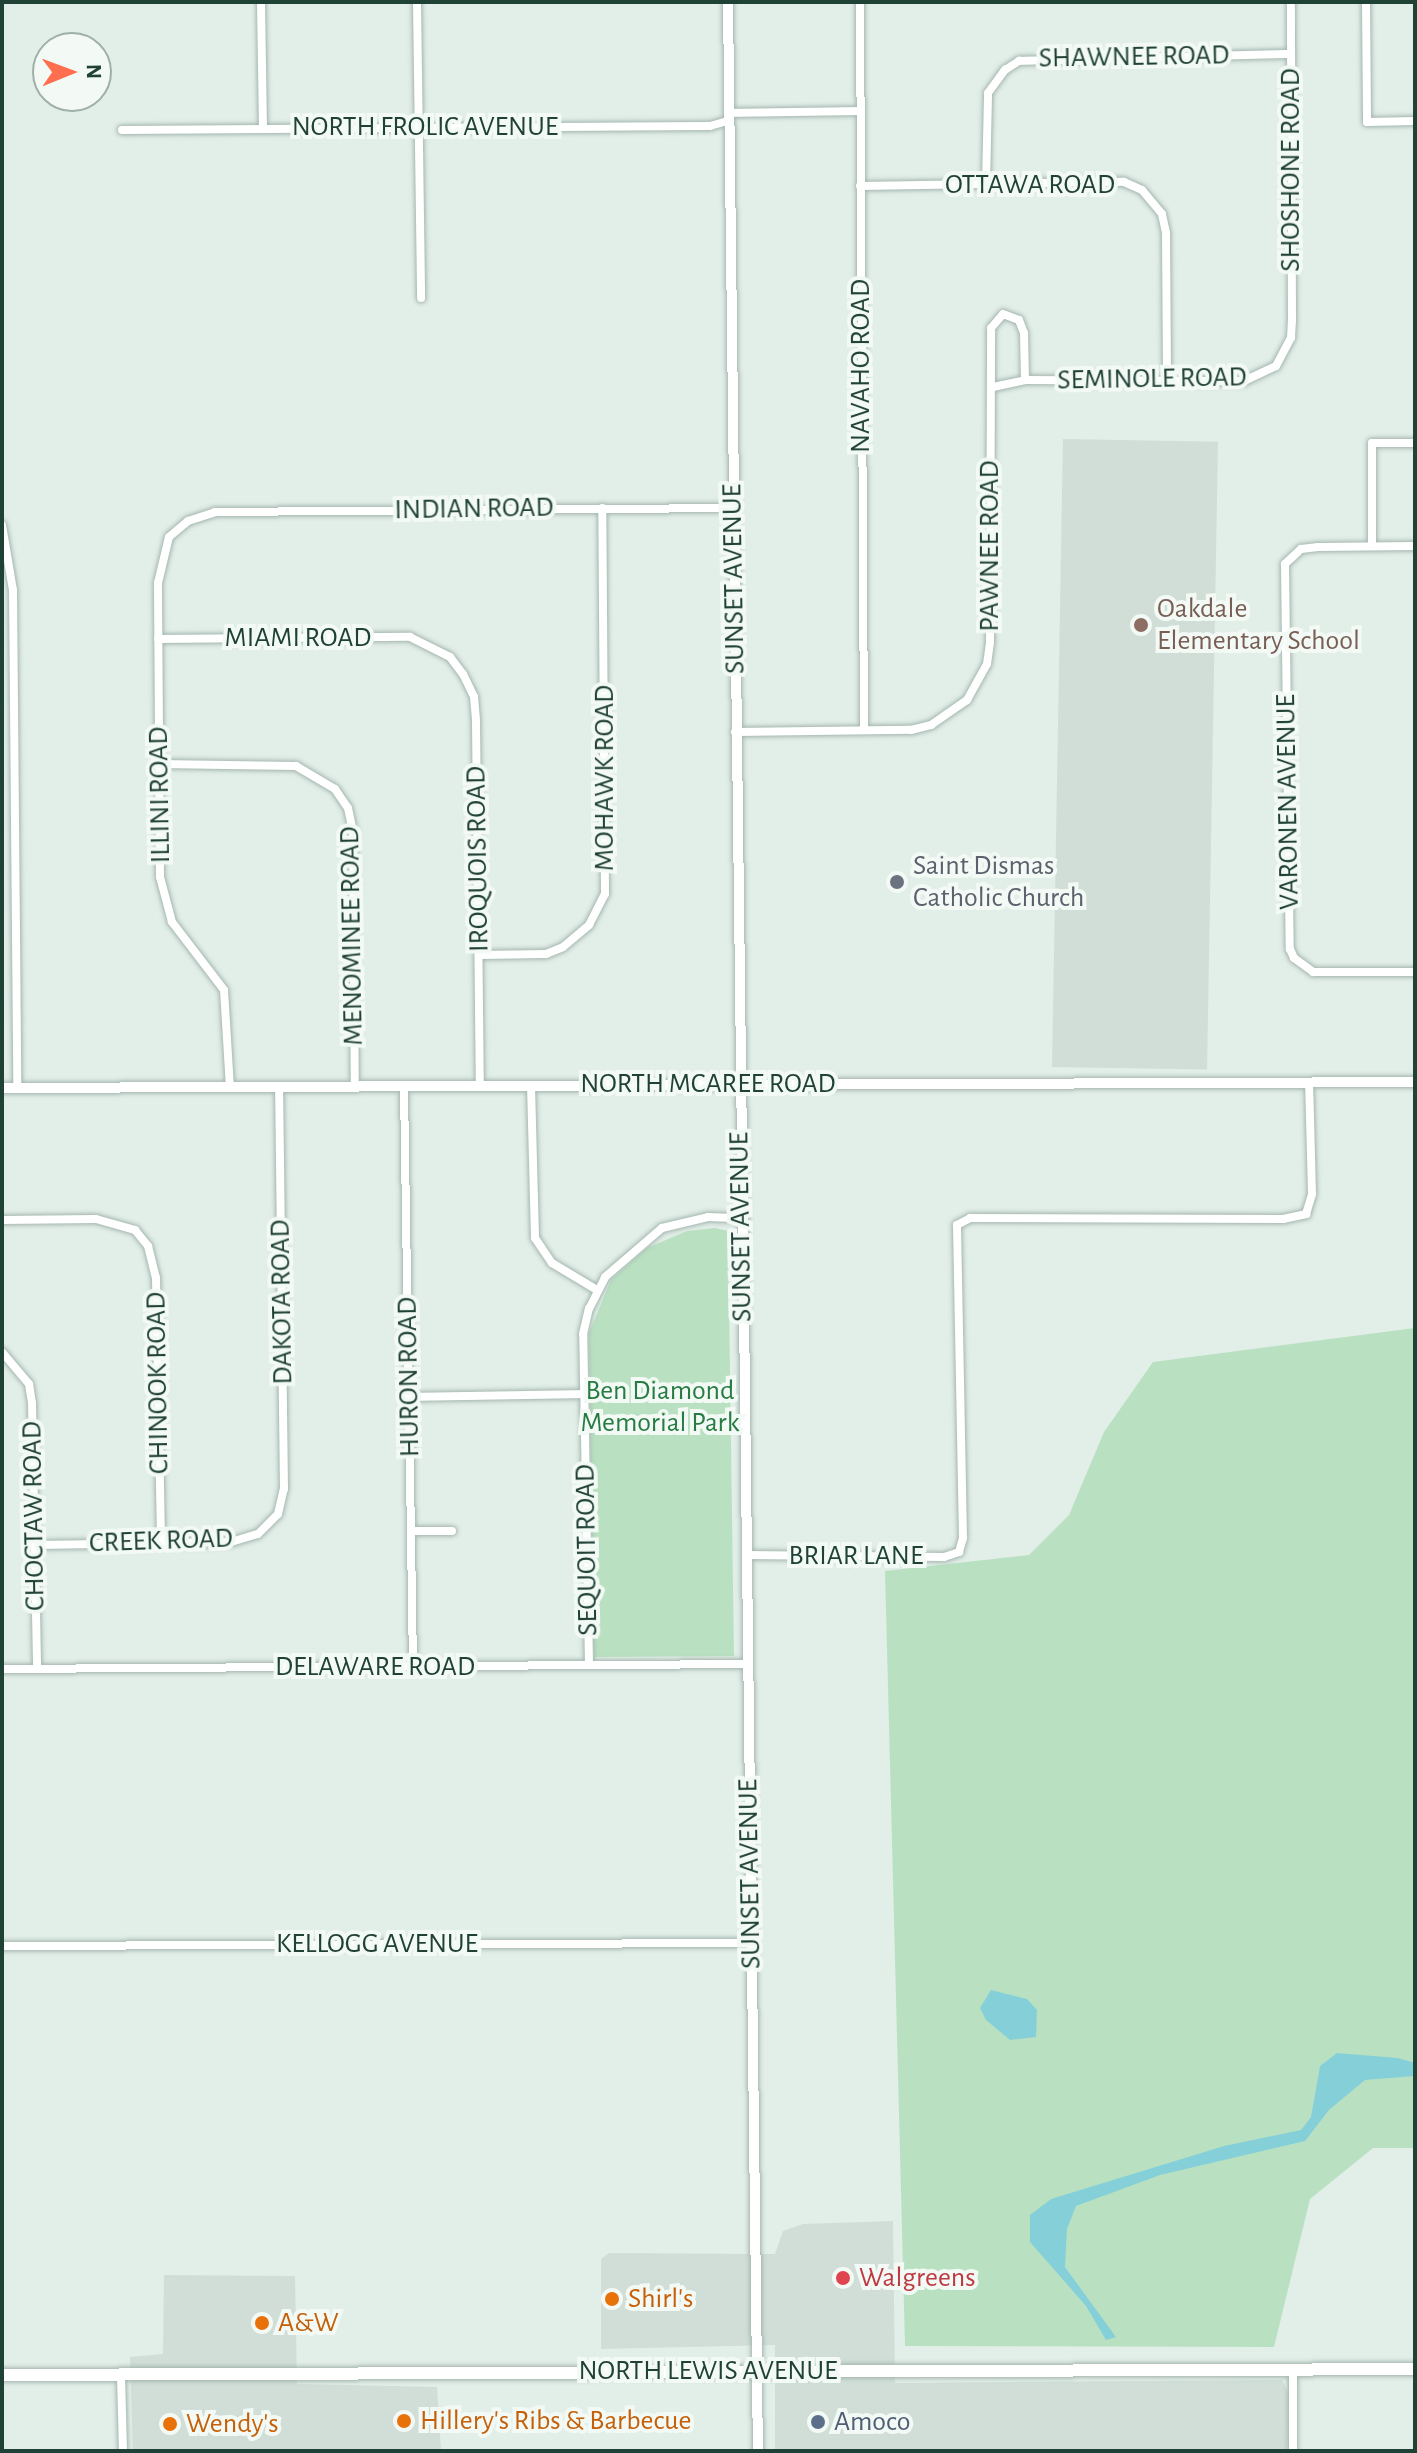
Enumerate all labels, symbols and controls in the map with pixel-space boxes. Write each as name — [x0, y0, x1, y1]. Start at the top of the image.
north arrow — [32, 32, 112, 112]
street label: SHAWNEE ROAD — [1038, 39, 1230, 75]
text: N — [83, 64, 105, 79]
street label: SHOSHONE ROAD — [1274, 68, 1308, 272]
street label: NORTH FROLIC AVENUE — [292, 110, 558, 144]
street label: OTTAWA ROAD — [945, 168, 1115, 202]
street label: NAVAHO ROAD — [844, 279, 878, 453]
street label: SEMINOLE ROAD — [1057, 361, 1247, 397]
street label: PAWNEE ROAD — [973, 460, 1007, 632]
street label: SUNSET AVENUE — [716, 484, 752, 674]
street label: INDIAN ROAD — [394, 491, 554, 527]
place label: Oakdale Elementary School — [1157, 592, 1360, 658]
marker: Oakdale Elementary School — [1132, 616, 1150, 634]
street label: MIAMI ROAD — [225, 621, 371, 655]
street label: MOHAWK ROAD — [588, 685, 622, 871]
street label: VARONEN AVENUE — [1269, 694, 1307, 910]
street label: ILLINI ROAD — [142, 726, 178, 864]
street label: IROQUOIS ROAD — [460, 766, 496, 952]
street label: MENOMINEE ROAD — [333, 826, 371, 1046]
place label: Saint Dismas Catholic Church — [913, 849, 1084, 915]
marker: Saint Dismas Catholic Church — [888, 873, 906, 891]
street label: NORTH MCAREE ROAD — [580, 1067, 836, 1101]
street label: SUNSET AVENUE — [723, 1132, 759, 1322]
street label: DAKOTA ROAD — [264, 1219, 300, 1385]
street label: CHINOOK ROAD — [140, 1292, 176, 1474]
street label: HURON ROAD — [391, 1297, 427, 1457]
park label: Ben Diamond Memorial Park — [581, 1374, 739, 1440]
street label: CHOCTAW ROAD — [16, 1421, 52, 1611]
street label: SEQUOIT ROAD — [569, 1464, 605, 1636]
street label: CREEK ROAD — [88, 1522, 234, 1560]
street label: BRIAR LANE — [789, 1539, 923, 1573]
street label: DELAWARE ROAD — [275, 1650, 475, 1684]
street label: SUNSET AVENUE — [732, 1779, 768, 1969]
street label: KELLOGG AVENUE — [276, 1927, 478, 1961]
place label: Walgreens — [859, 2261, 976, 2295]
marker: Walgreens — [834, 2269, 852, 2287]
place label: Shirl's — [628, 2282, 693, 2316]
marker: Shirl's — [603, 2290, 621, 2308]
place label: A&W — [278, 2306, 339, 2340]
marker: A&W — [253, 2314, 271, 2332]
street label: NORTH LEWIS AVENUE — [579, 2354, 837, 2388]
place label: Hillery's Ribs & Barbecue — [420, 2404, 691, 2438]
place label: Amoco — [834, 2405, 911, 2439]
place label: Wendy's — [186, 2407, 279, 2441]
marker: Hillery's Ribs & Barbecue — [395, 2412, 413, 2430]
marker: Amoco — [809, 2413, 827, 2431]
marker: Wendy's — [161, 2415, 179, 2433]

